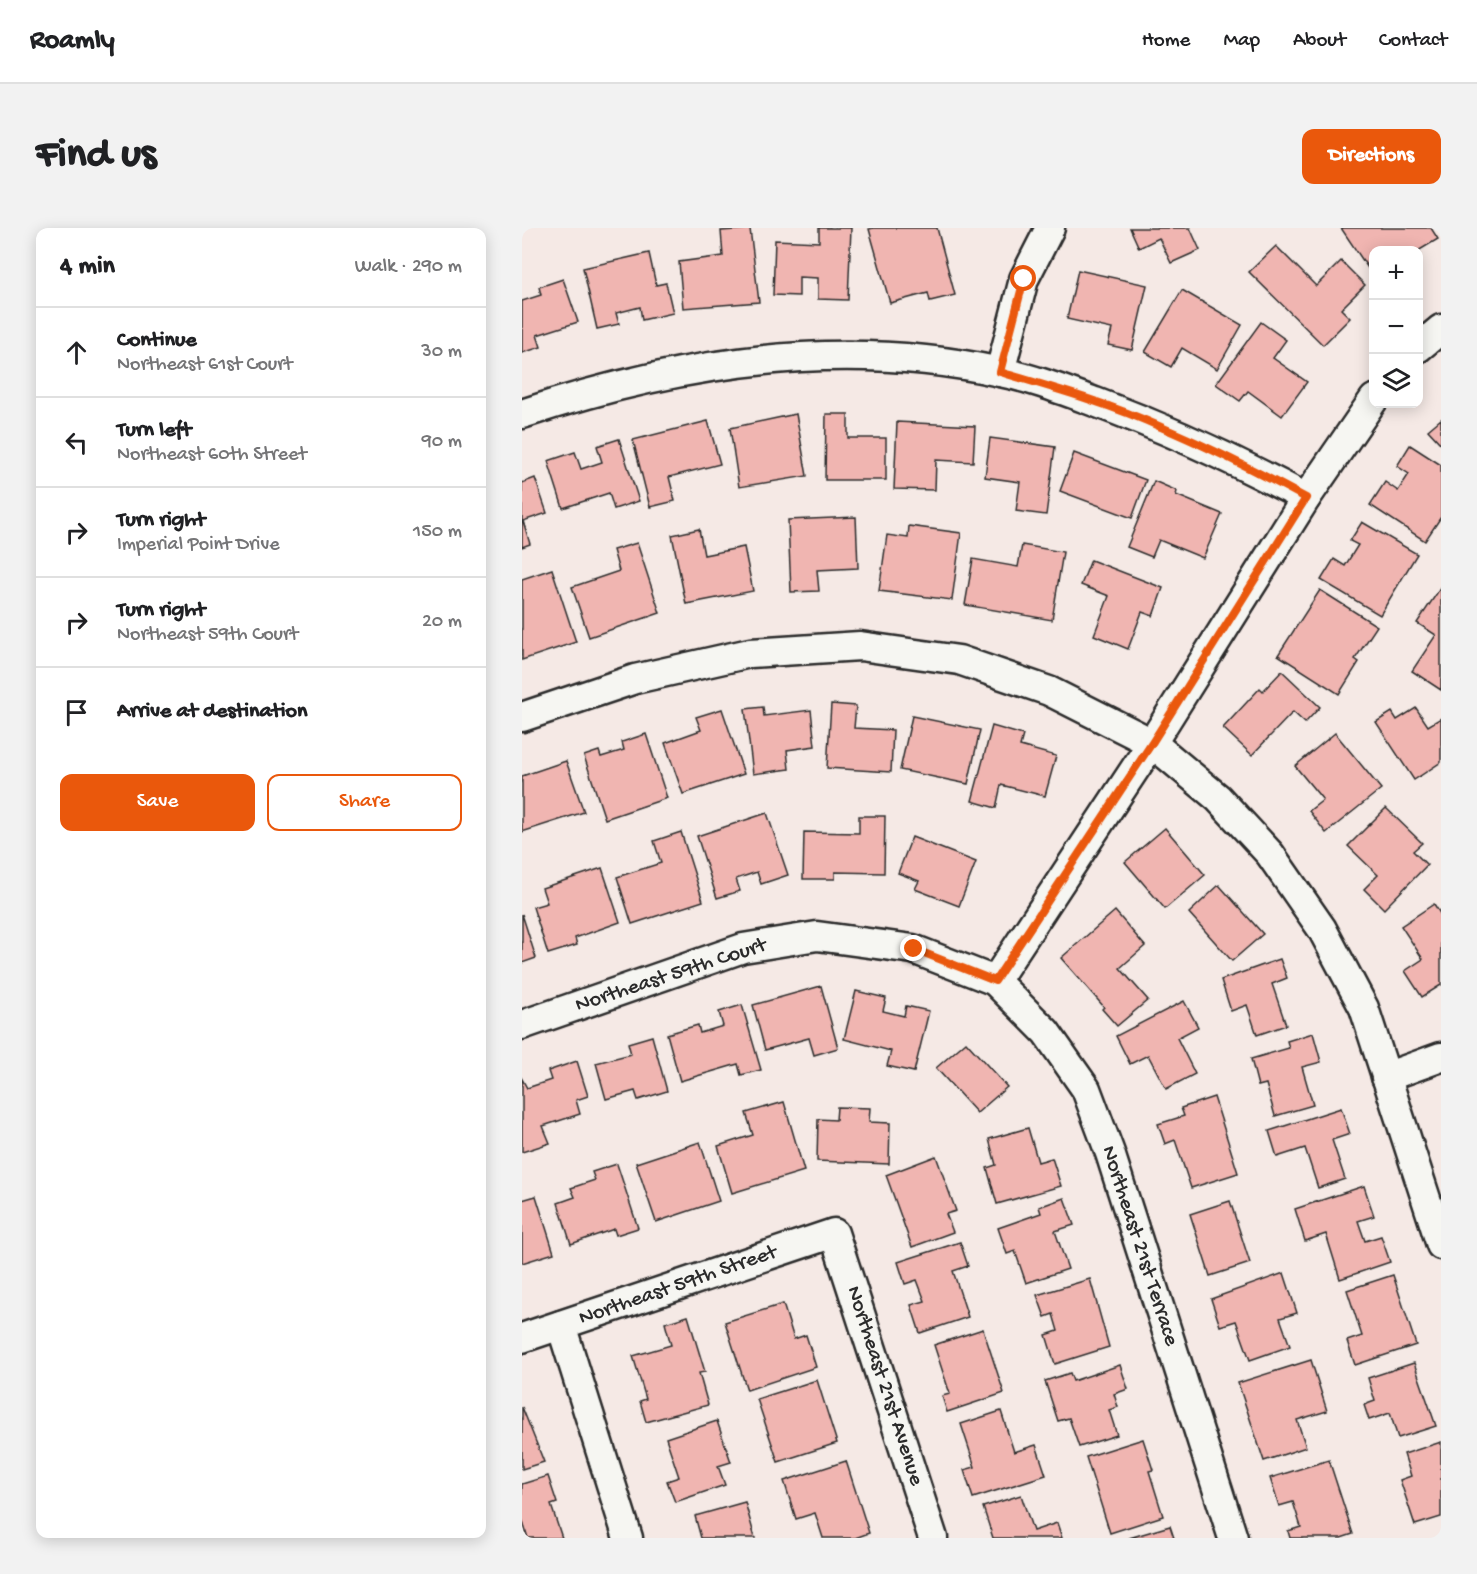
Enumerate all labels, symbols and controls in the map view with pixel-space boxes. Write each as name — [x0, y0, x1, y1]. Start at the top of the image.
text: Roamly — [30, 25, 115, 58]
text: Home — [1142, 29, 1190, 54]
text: Map — [1223, 29, 1260, 54]
text: About — [1293, 29, 1346, 54]
text: Contact — [1379, 29, 1447, 54]
button: Directions — [1302, 129, 1441, 184]
text: Find us — [36, 132, 156, 181]
map controls — [1369, 246, 1423, 408]
button: + — [1369, 246, 1423, 300]
text: 4 min — [60, 252, 115, 283]
text: Walk · 290 m — [355, 256, 462, 279]
route start — [1010, 265, 1036, 291]
button: − — [1369, 300, 1423, 354]
text: Continue — [117, 328, 197, 354]
icon: ahead — [60, 336, 93, 369]
text: 30 m — [421, 341, 462, 364]
text: Northeast 61st Court — [117, 354, 292, 377]
button: layers — [1369, 354, 1423, 408]
text: Turn left — [117, 418, 191, 444]
icon: left — [60, 426, 93, 459]
text: 90 m — [422, 431, 462, 454]
text: Northeast 60th Street — [117, 444, 307, 467]
text: Turn right — [117, 508, 205, 534]
icon: right — [60, 516, 93, 549]
text: 150 m — [413, 521, 462, 544]
text: Imperial Point Drive — [117, 534, 280, 557]
text: Turn right — [117, 598, 205, 624]
icon: right — [60, 606, 93, 639]
text: 20 m — [422, 611, 462, 634]
text: Northeast 59th Court — [117, 624, 298, 647]
icon: arrive — [60, 696, 93, 729]
text: Arrive at destination — [117, 699, 307, 725]
button: Save — [60, 774, 255, 831]
button: Share — [267, 774, 462, 831]
street label: Northeast 59th Court — [572, 932, 772, 1019]
route end — [900, 935, 926, 961]
street label: Northeast 21st Terrace — [1094, 1143, 1184, 1350]
street label: Northeast 59th Street — [576, 1239, 782, 1332]
street label: Northeast 21st Avenue — [839, 1283, 929, 1490]

